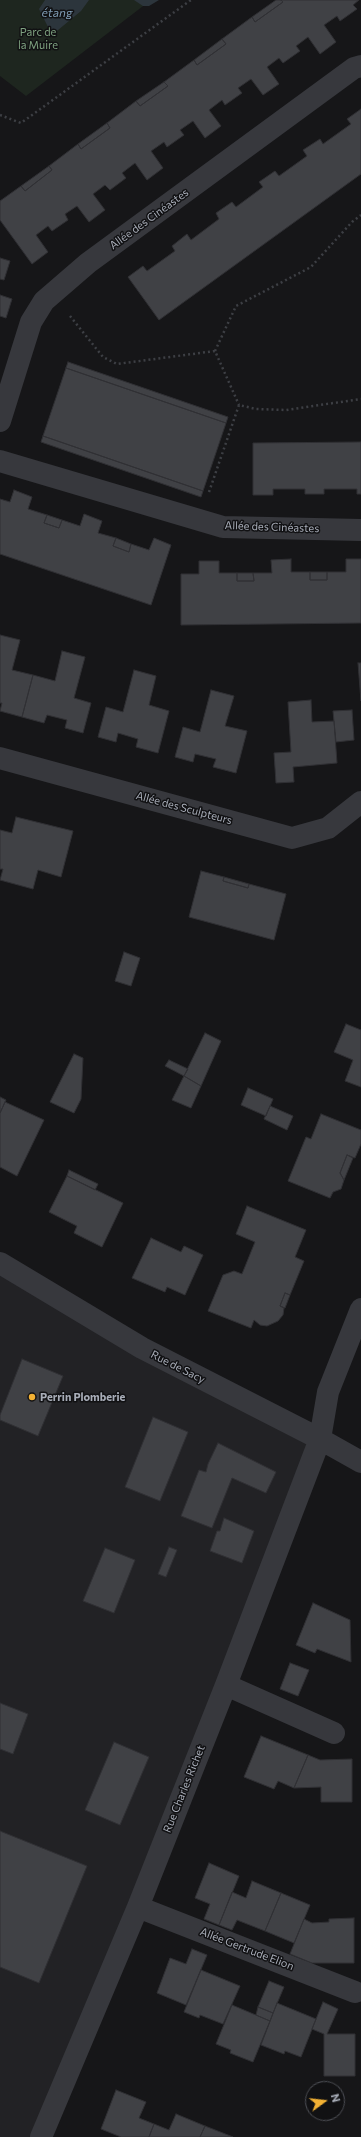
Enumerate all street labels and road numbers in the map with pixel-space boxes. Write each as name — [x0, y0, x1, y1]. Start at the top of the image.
street label: Allée des Cinéastes — [107, 186, 191, 252]
street label: Allée des Cinéastes — [225, 519, 319, 535]
street label: Allée des Sculpteurs — [134, 789, 234, 827]
street label: Rue de Sacy — [149, 1348, 207, 1386]
street label: Rue Charles Richet — [160, 1743, 208, 1835]
street label: Allée Gertrude Elion — [198, 1925, 296, 1973]

